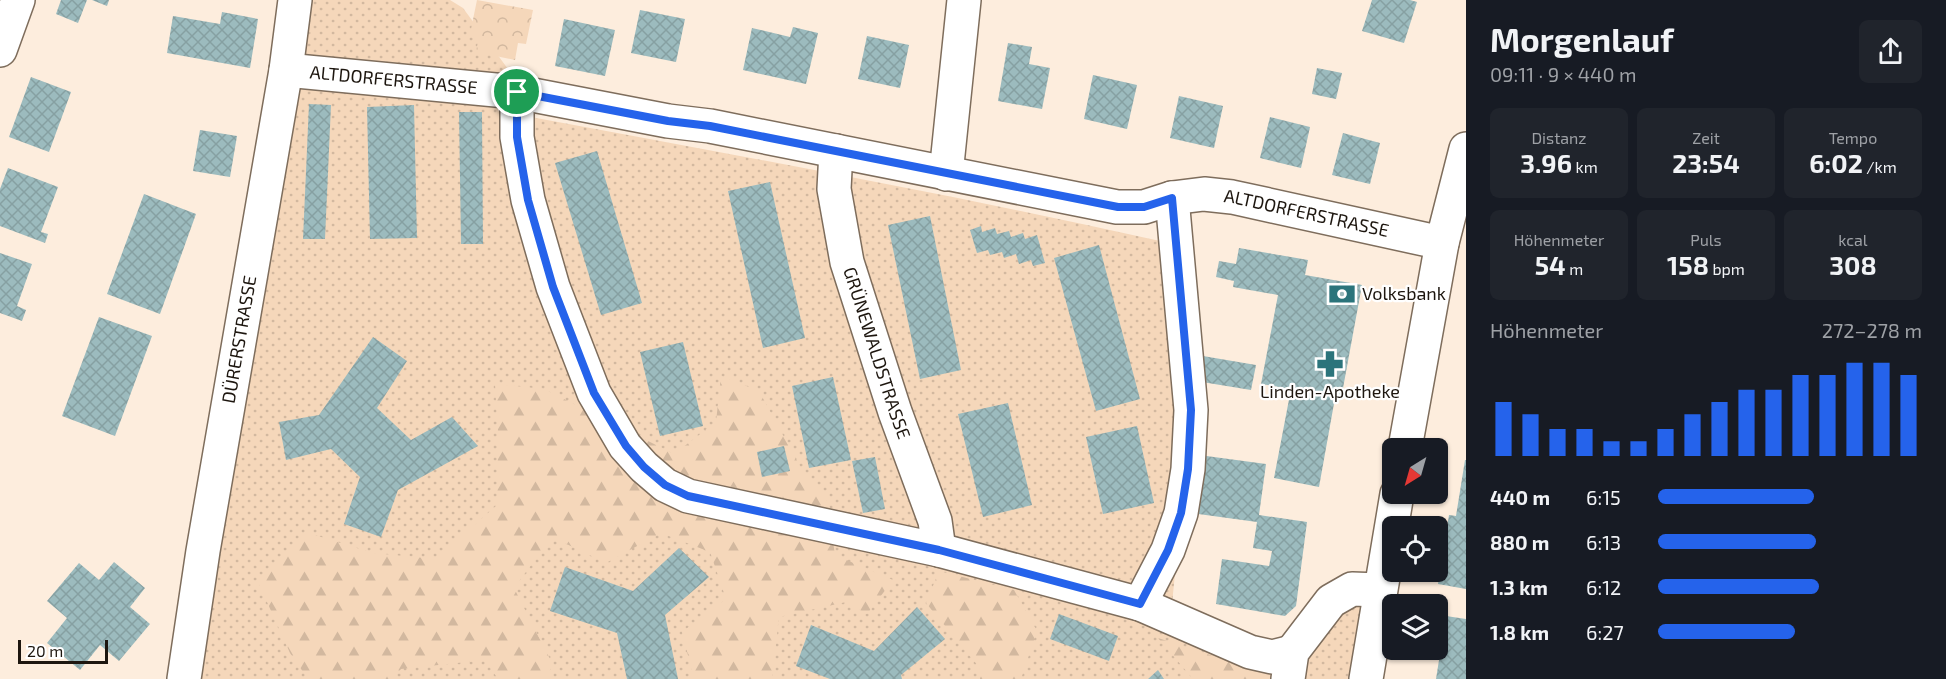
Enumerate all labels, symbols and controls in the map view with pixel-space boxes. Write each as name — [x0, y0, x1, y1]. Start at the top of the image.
text: Morgenlauf — [1490, 19, 1674, 59]
button: share — [1859, 20, 1922, 83]
street label: ALTDORFERSTRASSE — [309, 60, 478, 98]
text: 09:11 · 9 × 440 m — [1490, 62, 1636, 86]
pin — [491, 66, 542, 117]
icon: arrive — [500, 75, 533, 108]
text: Distanz — [1531, 128, 1587, 147]
text: Zeit — [1692, 128, 1720, 147]
text: Tempo — [1829, 128, 1877, 147]
text: 3.96 — [1520, 147, 1572, 178]
text: 23:54 — [1672, 147, 1740, 178]
text: 6:02 — [1809, 147, 1863, 178]
text: km — [1572, 157, 1598, 176]
text: /km — [1863, 157, 1897, 176]
street label: ALTDORFERSTRASSE — [1223, 184, 1391, 241]
text: Höhenmeter — [1514, 230, 1604, 249]
text: Puls — [1690, 230, 1722, 249]
text: kcal — [1838, 230, 1868, 249]
text: 54 — [1535, 249, 1566, 280]
text: 158 — [1667, 249, 1709, 280]
text: 308 — [1829, 249, 1877, 280]
text: m — [1566, 259, 1583, 278]
text: bpm — [1709, 259, 1745, 278]
street label: GRÜNEWALDSTRASSE — [839, 264, 916, 442]
street label: DÜRERSTRASSE — [217, 274, 260, 405]
bank icon: Volksbank — [1327, 279, 1357, 309]
place label: Volksbank — [1362, 282, 1446, 304]
text: Höhenmeter — [1490, 318, 1603, 342]
text: 272–278 m — [1822, 318, 1922, 342]
pharmacy icon: Linden-Apotheke — [1315, 349, 1345, 379]
place label: Linden-Apotheke — [1260, 380, 1400, 402]
north arrow — [1382, 438, 1448, 504]
map controls — [1382, 438, 1448, 660]
text: 440 m — [1490, 485, 1550, 509]
text: 6:15 — [1586, 485, 1621, 509]
button: locate — [1382, 516, 1448, 582]
text: 880 m — [1490, 530, 1549, 554]
text: 6:13 — [1586, 530, 1621, 554]
text: 1.3 km — [1490, 575, 1548, 599]
text: 6:12 — [1586, 575, 1621, 599]
button: layers — [1382, 594, 1448, 660]
text: 1.8 km — [1490, 620, 1549, 644]
text: 6:27 — [1586, 620, 1624, 644]
scale bar — [18, 637, 108, 664]
text: 20 m — [27, 641, 63, 660]

